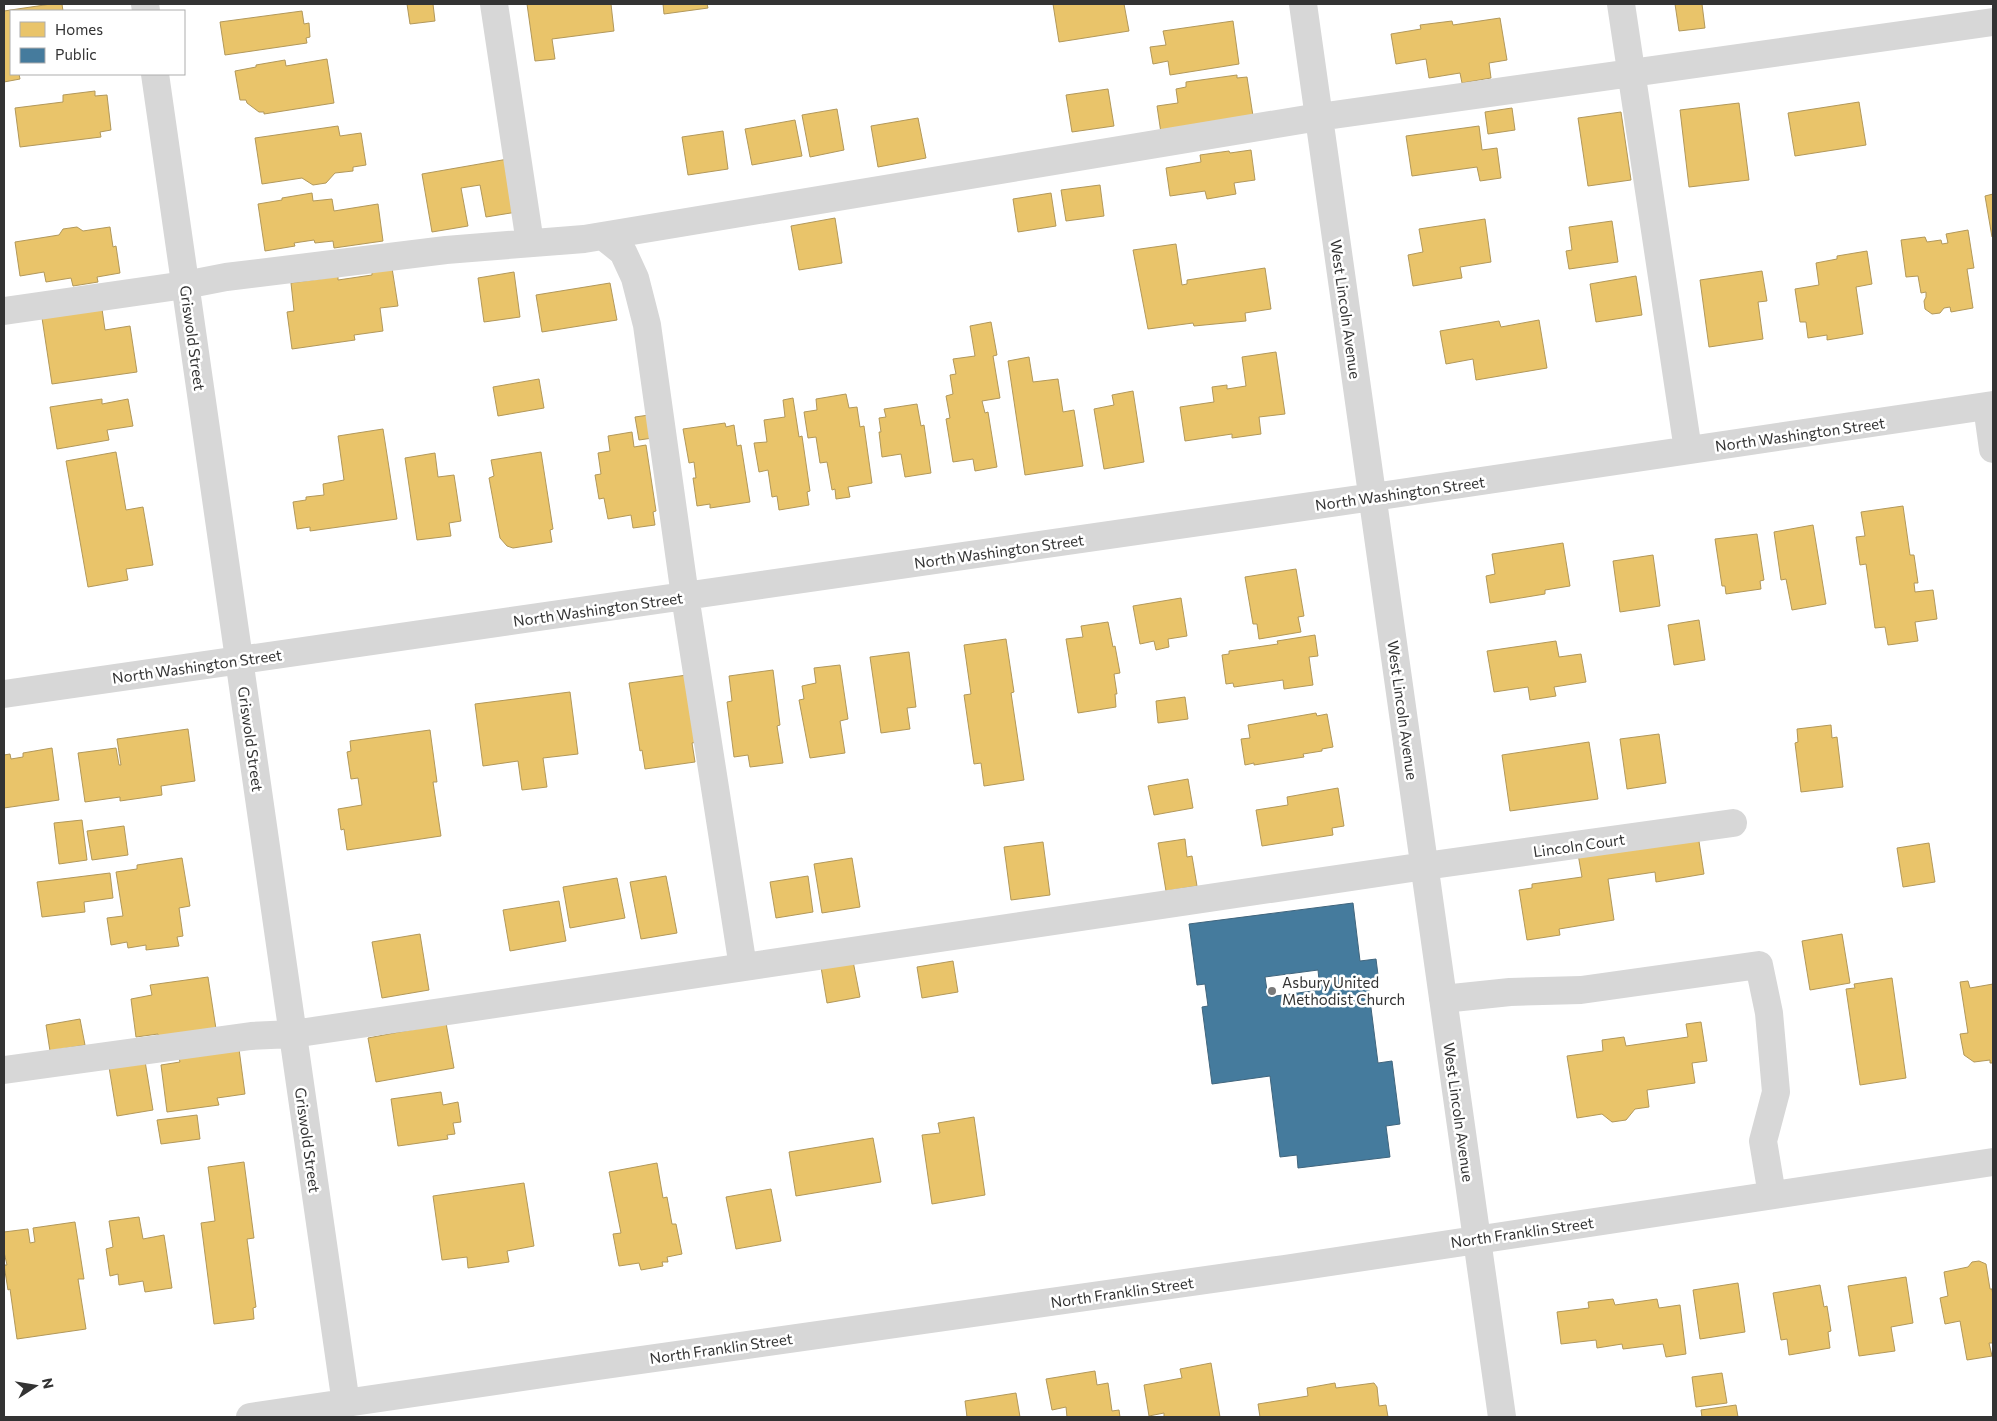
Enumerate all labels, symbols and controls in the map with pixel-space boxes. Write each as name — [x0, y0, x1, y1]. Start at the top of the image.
legend — [10, 10, 185, 75]
text: Homes — [55, 20, 103, 38]
text: Public — [55, 45, 97, 63]
street label: West Lincoln Avenue — [1327, 238, 1365, 380]
street label: Griswold Street — [177, 284, 209, 392]
street label: North Washington Street — [1714, 413, 1886, 455]
street label: North Washington Street — [1314, 472, 1486, 514]
street label: North Washington Street — [913, 530, 1085, 572]
street label: North Washington Street — [512, 588, 684, 630]
street label: West Lincoln Avenue — [1384, 639, 1422, 781]
street label: North Washington Street — [111, 645, 283, 687]
street label: Griswold Street — [235, 685, 267, 793]
street label: Lincoln Court — [1532, 830, 1626, 860]
place label: Asbury United Methodist Church — [1282, 973, 1405, 1008]
marker: Asbury United Methodist Church — [1266, 985, 1278, 997]
street label: West Lincoln Avenue — [1440, 1041, 1478, 1183]
street label: Griswold Street — [292, 1086, 324, 1194]
street label: North Franklin Street — [1449, 1213, 1595, 1251]
street label: North Franklin Street — [1049, 1273, 1195, 1311]
street label: North Franklin Street — [648, 1329, 794, 1367]
north arrow — [10, 1361, 60, 1411]
text: N — [39, 1376, 58, 1390]

